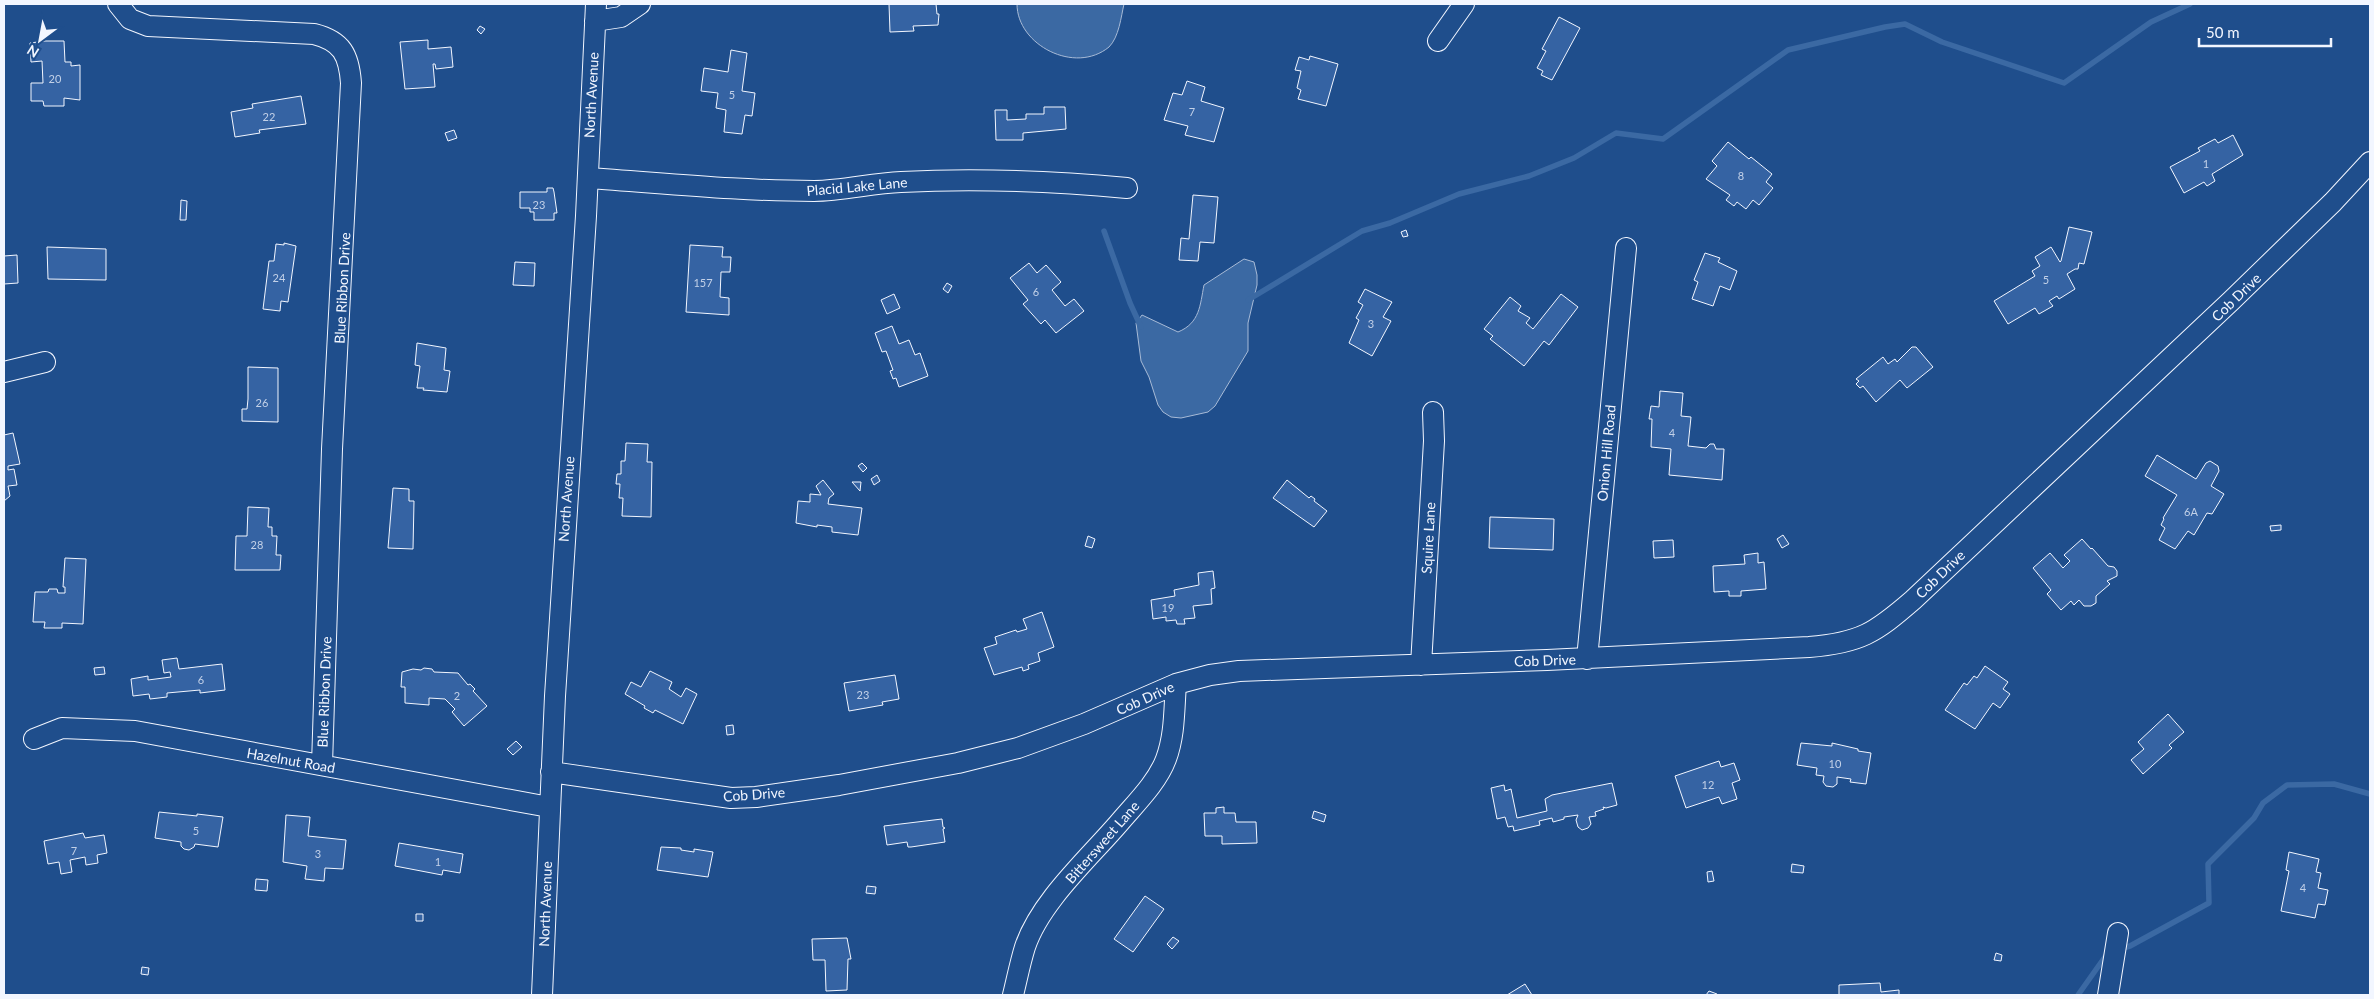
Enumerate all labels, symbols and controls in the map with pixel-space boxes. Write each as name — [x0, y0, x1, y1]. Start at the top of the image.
north arrow — [15, 15, 65, 65]
scale bar — [2199, 15, 2332, 47]
text: 50 m — [2206, 23, 2240, 41]
text: N — [24, 41, 42, 62]
street label: North Avenue — [580, 52, 602, 138]
house number: 20 — [49, 72, 62, 85]
house number: 5 — [729, 88, 735, 101]
house number: 7 — [1189, 105, 1195, 118]
house number: 22 — [263, 110, 275, 123]
house number: 1 — [2203, 157, 2209, 170]
house number: 8 — [1738, 169, 1744, 182]
street label: Placid Lake Lane — [806, 173, 908, 199]
house number: 23 — [533, 198, 545, 211]
street label: Blue Ribbon Drive — [331, 232, 353, 344]
street label: Cob Drive — [2208, 269, 2264, 325]
house number: 24 — [273, 271, 286, 284]
house number: 5 — [2043, 273, 2049, 286]
house number: 157 — [693, 276, 713, 289]
house number: 6 — [1033, 285, 1039, 298]
house number: 3 — [1368, 317, 1374, 330]
house number: 26 — [256, 396, 268, 409]
street label: Onion Hill Road — [1593, 404, 1619, 502]
house number: 4 — [1669, 426, 1676, 439]
street label: North Avenue — [555, 456, 577, 542]
street label: Squire Lane — [1418, 502, 1438, 574]
house number: 6A — [2184, 505, 2198, 518]
house number: 28 — [251, 538, 263, 551]
street label: Cob Drive — [1912, 546, 1968, 602]
house number: 19 — [1162, 601, 1174, 614]
street label: Blue Ribbon Drive — [314, 636, 334, 748]
street label: Cob Drive — [1514, 650, 1576, 670]
house number: 6 — [198, 673, 204, 686]
street label: Cob Drive — [1113, 678, 1177, 718]
house number: 23 — [857, 688, 869, 701]
house number: 2 — [454, 689, 460, 702]
street label: Hazelnut Road — [245, 744, 337, 776]
house number: 10 — [1829, 757, 1842, 770]
house number: 12 — [1702, 778, 1714, 791]
street label: Cob Drive — [723, 783, 785, 805]
street label: Bittersweet Lane — [1062, 797, 1142, 887]
house number: 5 — [193, 824, 199, 837]
house number: 7 — [71, 844, 77, 857]
house number: 3 — [315, 847, 321, 860]
house number: 1 — [435, 855, 441, 868]
street label: North Avenue — [535, 861, 555, 947]
house number: 4 — [2300, 881, 2307, 894]

